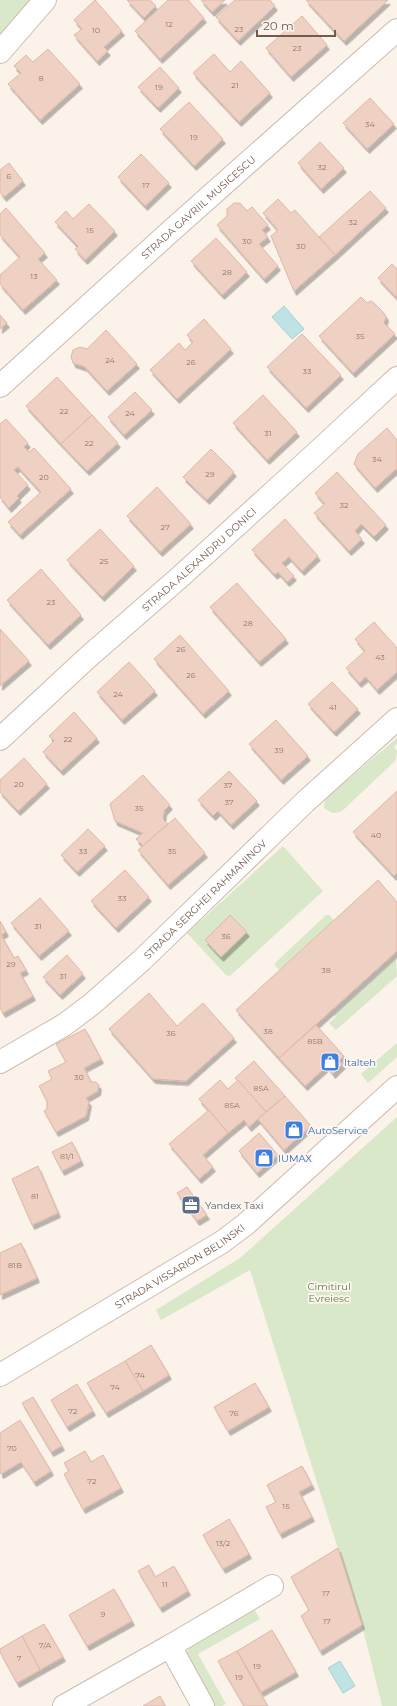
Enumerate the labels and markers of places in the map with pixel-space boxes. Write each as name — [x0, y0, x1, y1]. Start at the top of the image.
shop icon: Italteh — [319, 1051, 341, 1073]
place label: Italteh — [344, 1056, 376, 1069]
shop icon: AutoService — [283, 1119, 305, 1141]
place label: AutoService — [308, 1124, 368, 1137]
shop icon: IUMAX — [253, 1147, 275, 1169]
place label: IUMAX — [278, 1152, 312, 1165]
office icon: Yandex Taxi — [180, 1194, 202, 1216]
place label: Yandex Taxi — [205, 1199, 263, 1212]

